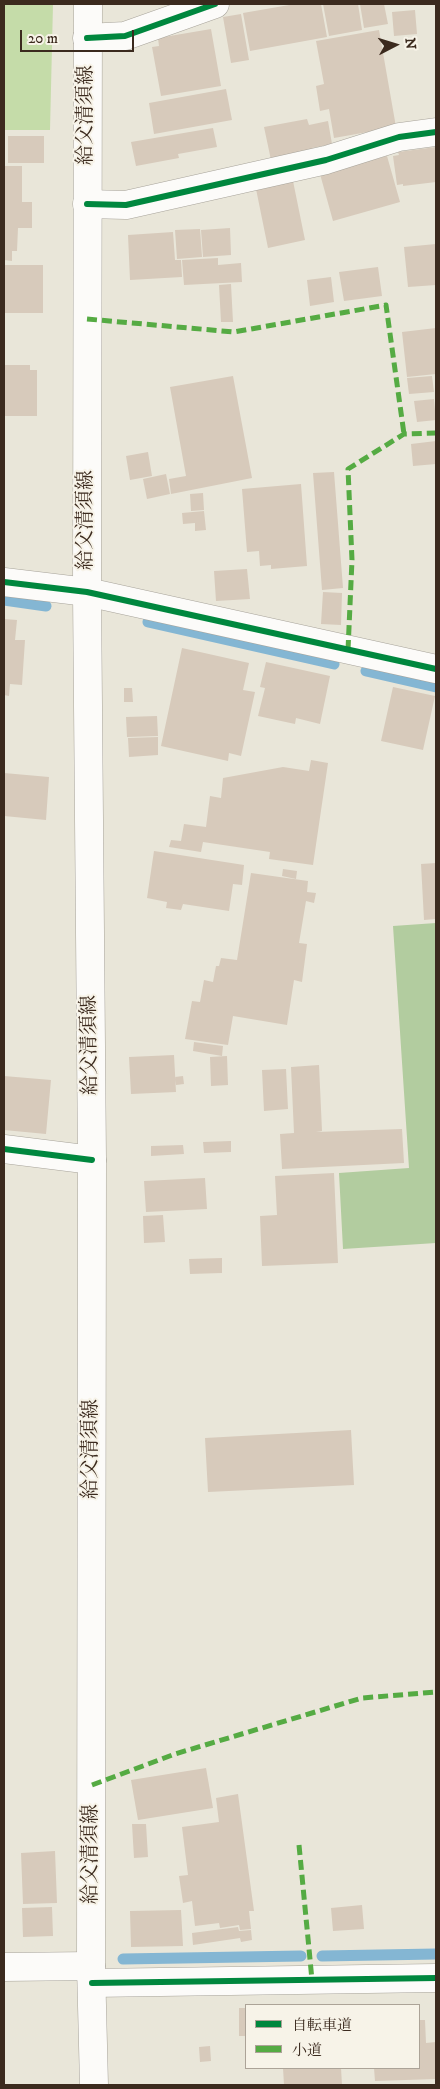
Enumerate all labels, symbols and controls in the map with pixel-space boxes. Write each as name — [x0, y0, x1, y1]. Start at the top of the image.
scale bar — [22, 20, 136, 52]
north arrow — [370, 20, 420, 70]
text: 20 m — [28, 29, 58, 48]
text: N — [400, 37, 419, 50]
street label: 給父清須線 — [75, 65, 99, 165]
street label: 給父清須線 — [75, 470, 99, 570]
street label: 給父清須線 — [78, 995, 104, 1095]
street label: 給父清須線 — [80, 1399, 104, 1499]
street label: 給父清須線 — [80, 1804, 104, 1904]
legend — [245, 2004, 420, 2069]
text: 自転車道 — [292, 2016, 352, 2035]
text: 小道 — [292, 2041, 322, 2060]

